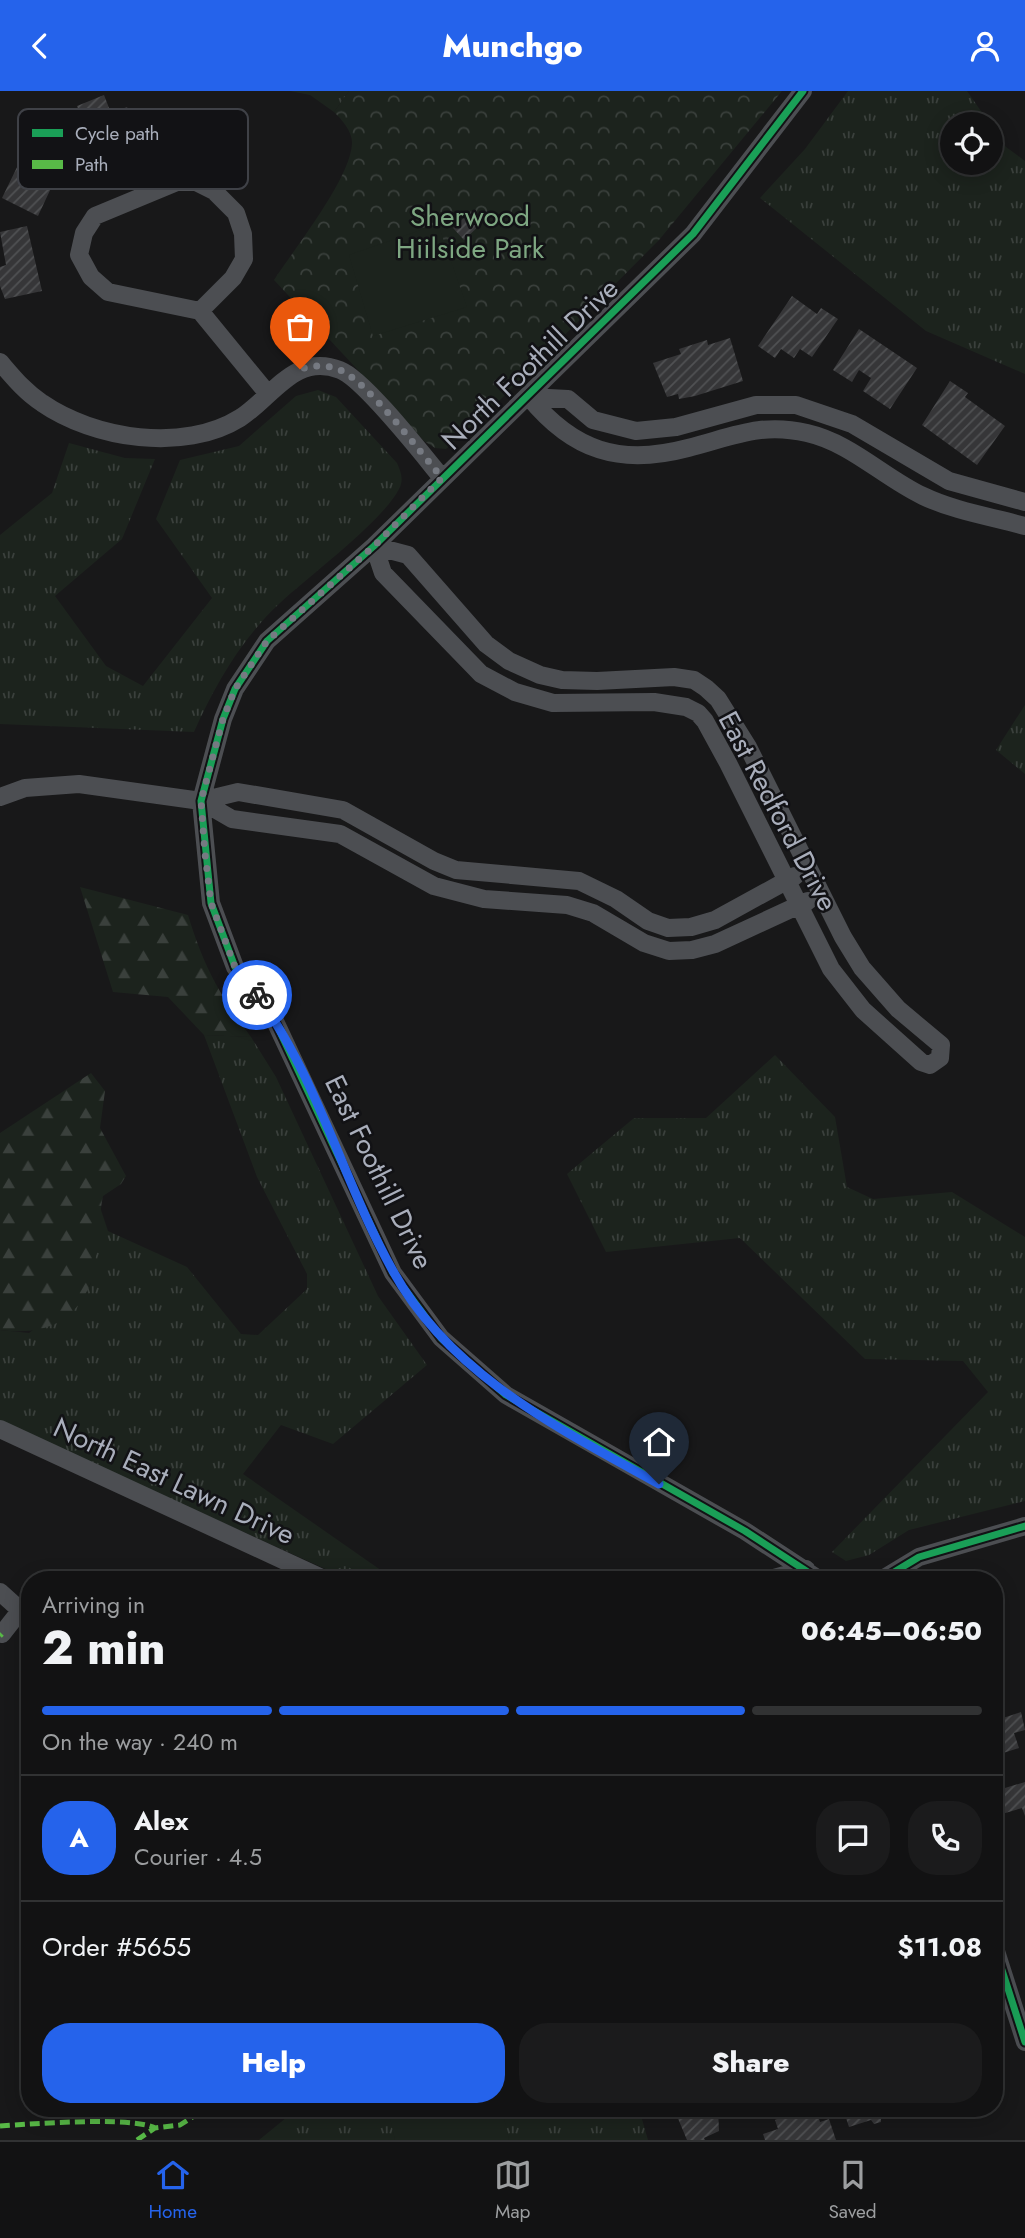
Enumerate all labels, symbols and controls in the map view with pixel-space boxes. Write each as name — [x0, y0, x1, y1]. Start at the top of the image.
text: Munchgo — [442, 23, 583, 69]
icon: back — [21, 27, 59, 65]
icon: person — [966, 27, 1004, 65]
legend — [18, 109, 248, 189]
map controls — [940, 112, 1003, 175]
button: locate — [940, 112, 1003, 175]
text: Cycle path — [75, 120, 160, 147]
text: Path — [75, 151, 109, 178]
park label: Sherwood Hiilside Park — [396, 196, 545, 269]
street label: North Foothill Drive — [432, 269, 628, 459]
pin — [270, 297, 330, 369]
icon: bag — [281, 308, 319, 346]
street label: East Redford Drive — [708, 704, 848, 918]
courier — [222, 960, 292, 1030]
icon: bike — [238, 976, 276, 1014]
street label: East Foothill Drive — [314, 1068, 444, 1276]
street label: North East Lawn Drive — [47, 1407, 301, 1555]
pin — [629, 1412, 689, 1484]
icon: home — [640, 1423, 678, 1461]
text: Arriving in — [42, 1588, 145, 1622]
text: 06:45–06:50 — [801, 1612, 982, 1650]
text: 2 min — [42, 1615, 166, 1681]
text: On the way · 240 m — [42, 1725, 238, 1759]
button: chat — [816, 1801, 890, 1875]
button: phone — [908, 1801, 982, 1875]
text: Alex — [134, 1802, 188, 1840]
text: A — [69, 1819, 89, 1857]
text: Courier · 4.5 — [134, 1840, 262, 1874]
text: Order #5655 — [42, 1928, 191, 1966]
text: $11.08 — [897, 1928, 982, 1966]
button: Help — [42, 2023, 505, 2103]
button: Share — [519, 2023, 982, 2103]
tab: Home — [148, 2156, 197, 2225]
tab: Map — [494, 2156, 532, 2225]
tab: Saved — [828, 2156, 877, 2225]

